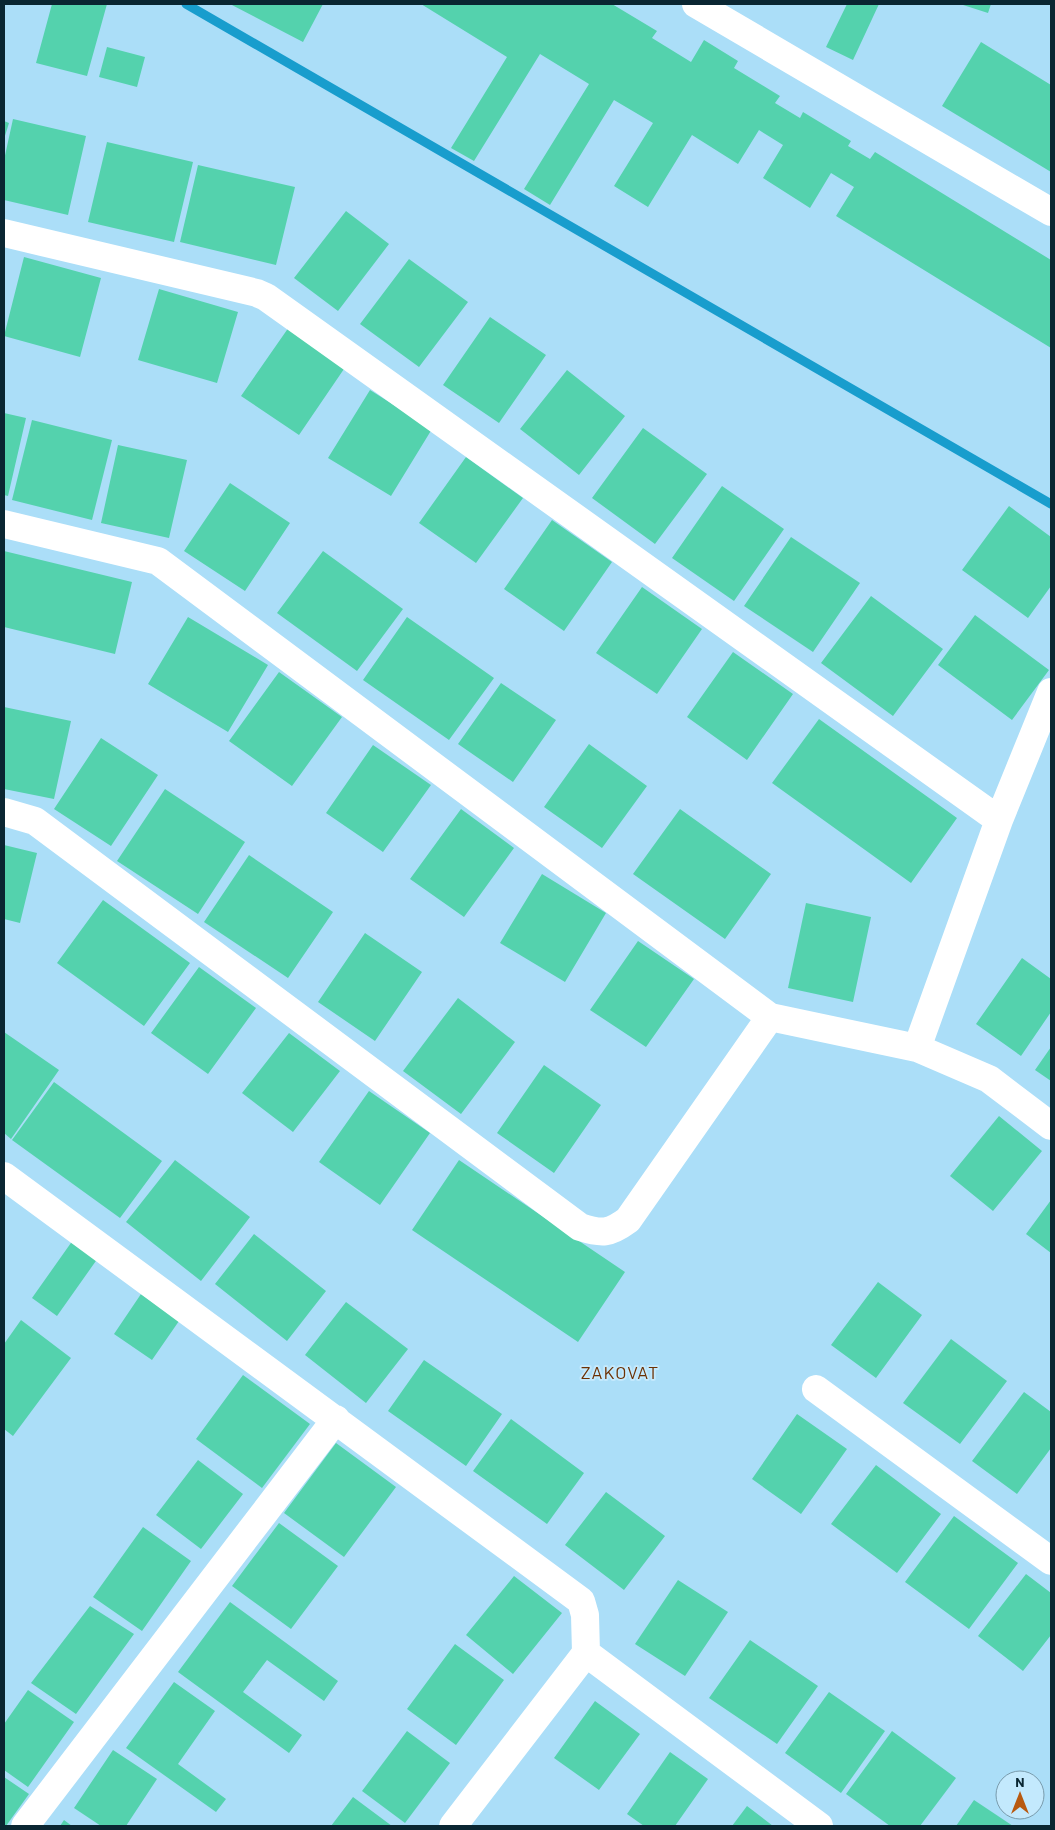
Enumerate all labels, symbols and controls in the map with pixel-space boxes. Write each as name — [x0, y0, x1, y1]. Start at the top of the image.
district label: ZAKOVAT — [581, 1361, 659, 1383]
north arrow — [995, 1770, 1045, 1820]
text: N — [1015, 1773, 1025, 1790]

